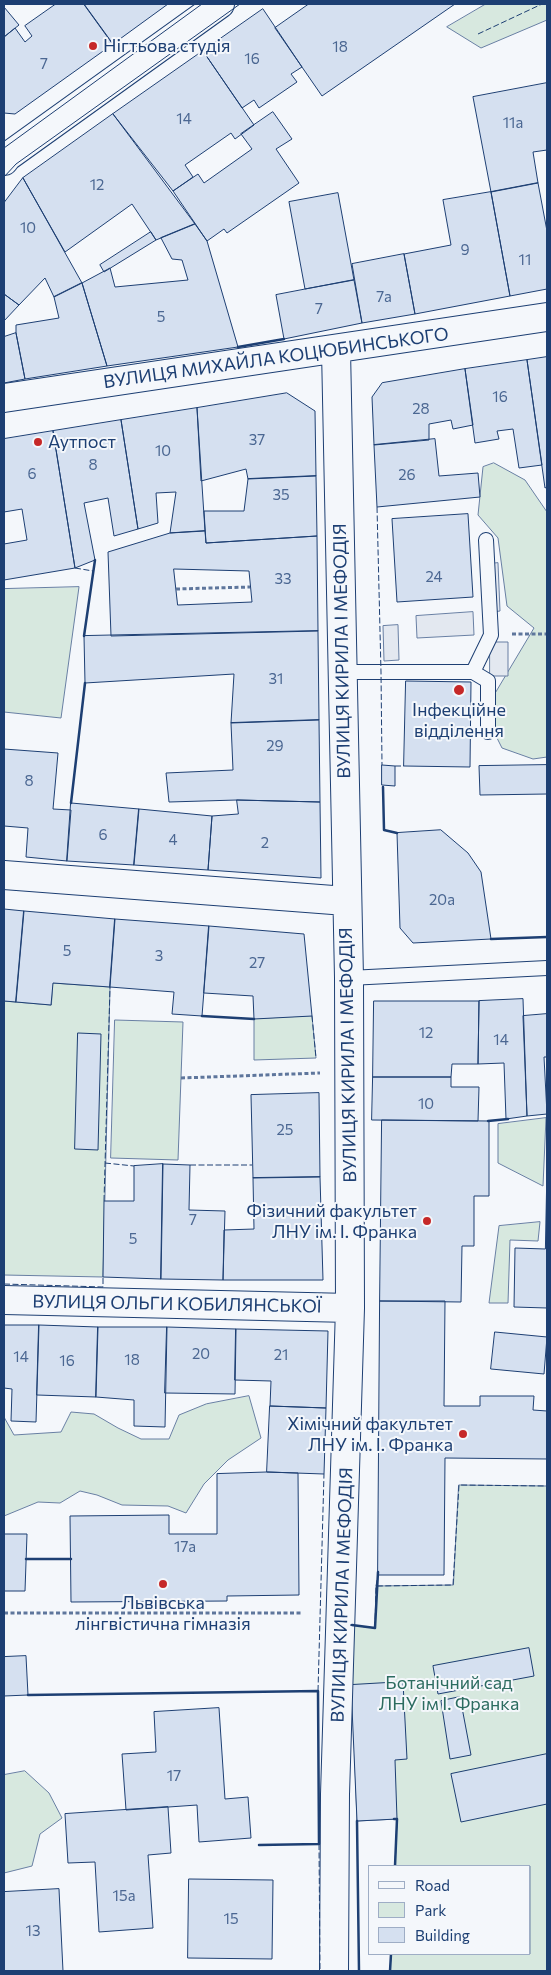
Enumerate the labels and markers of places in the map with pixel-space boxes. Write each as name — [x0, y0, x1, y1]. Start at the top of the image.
place label: Нігтьова студія — [103, 35, 231, 57]
marker: Нігтьова студія — [87, 40, 99, 52]
place label: Аутпост — [48, 431, 116, 453]
marker: Аутпост — [32, 436, 44, 448]
marker: Інфекційне відділення — [452, 683, 466, 697]
place label: Інфекційне відділення — [412, 699, 506, 742]
place label: Фізичний факультет ЛНУ ім. І. Франка — [246, 1200, 417, 1242]
marker: Фізичний факультет ЛНУ ім. І. Франка — [421, 1215, 433, 1227]
place label: Хімічний факультет ЛНУ ім. І. Франка — [287, 1413, 453, 1456]
marker: Хімічний факультет ЛНУ ім. І. Франка — [457, 1428, 469, 1440]
marker: Львівська лінгвістична гімназія — [157, 1578, 169, 1590]
place label: Львівська лінгвістична гімназія — [75, 1592, 251, 1635]

